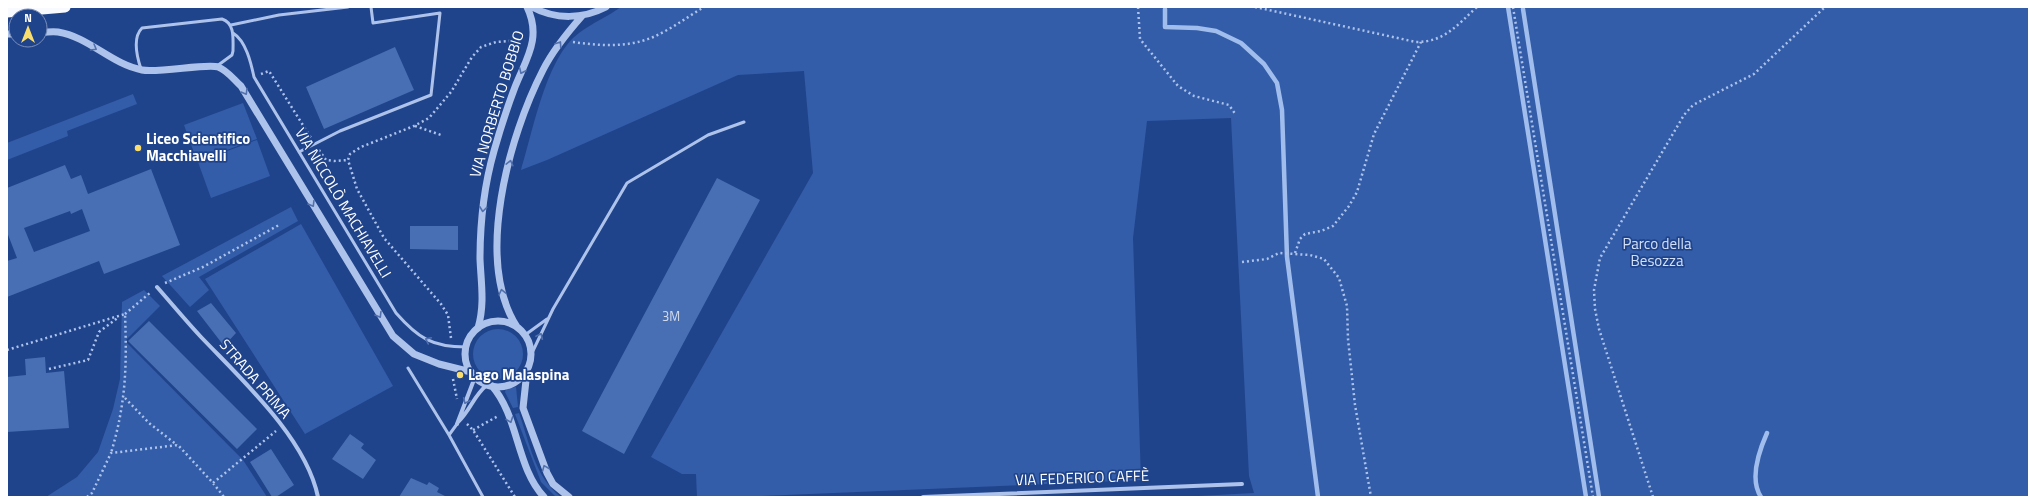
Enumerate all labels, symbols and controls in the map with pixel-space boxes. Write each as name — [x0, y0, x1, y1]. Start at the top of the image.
north arrow — [8, 8, 48, 48]
text: N — [24, 10, 32, 26]
street label: VIA NORBERTO BOBBIO — [463, 27, 530, 180]
one-way arrow — [554, 41, 562, 48]
one-way arrow — [90, 43, 97, 50]
one-way arrow — [519, 66, 527, 74]
one-way arrow — [240, 88, 247, 95]
street label: VIA NICCOLÒ MACHIAVELLI — [289, 123, 397, 282]
place label: Liceo Scientifico Macchiavelli — [146, 127, 250, 167]
marker: Liceo Scientifico Macchiavelli — [133, 143, 143, 153]
one-way arrow — [505, 160, 513, 167]
one-way arrow — [307, 200, 315, 207]
one-way arrow — [479, 206, 488, 212]
park label: Parco della Besozza — [1622, 232, 1692, 272]
one-way arrow — [498, 289, 507, 296]
house number: 3M — [662, 306, 680, 326]
one-way arrow — [375, 311, 382, 318]
one-way arrow — [535, 333, 543, 341]
street label: STRADA PRIMA — [214, 334, 297, 424]
one-way arrow — [425, 337, 433, 345]
place label: Lago Malaspina — [468, 363, 570, 386]
marker: Lago Malaspina — [455, 370, 465, 380]
one-way arrow — [463, 397, 471, 404]
one-way arrow — [505, 417, 514, 424]
one-way arrow — [541, 464, 549, 471]
street label: VIA FEDERICO CAFFÈ — [1015, 464, 1149, 491]

